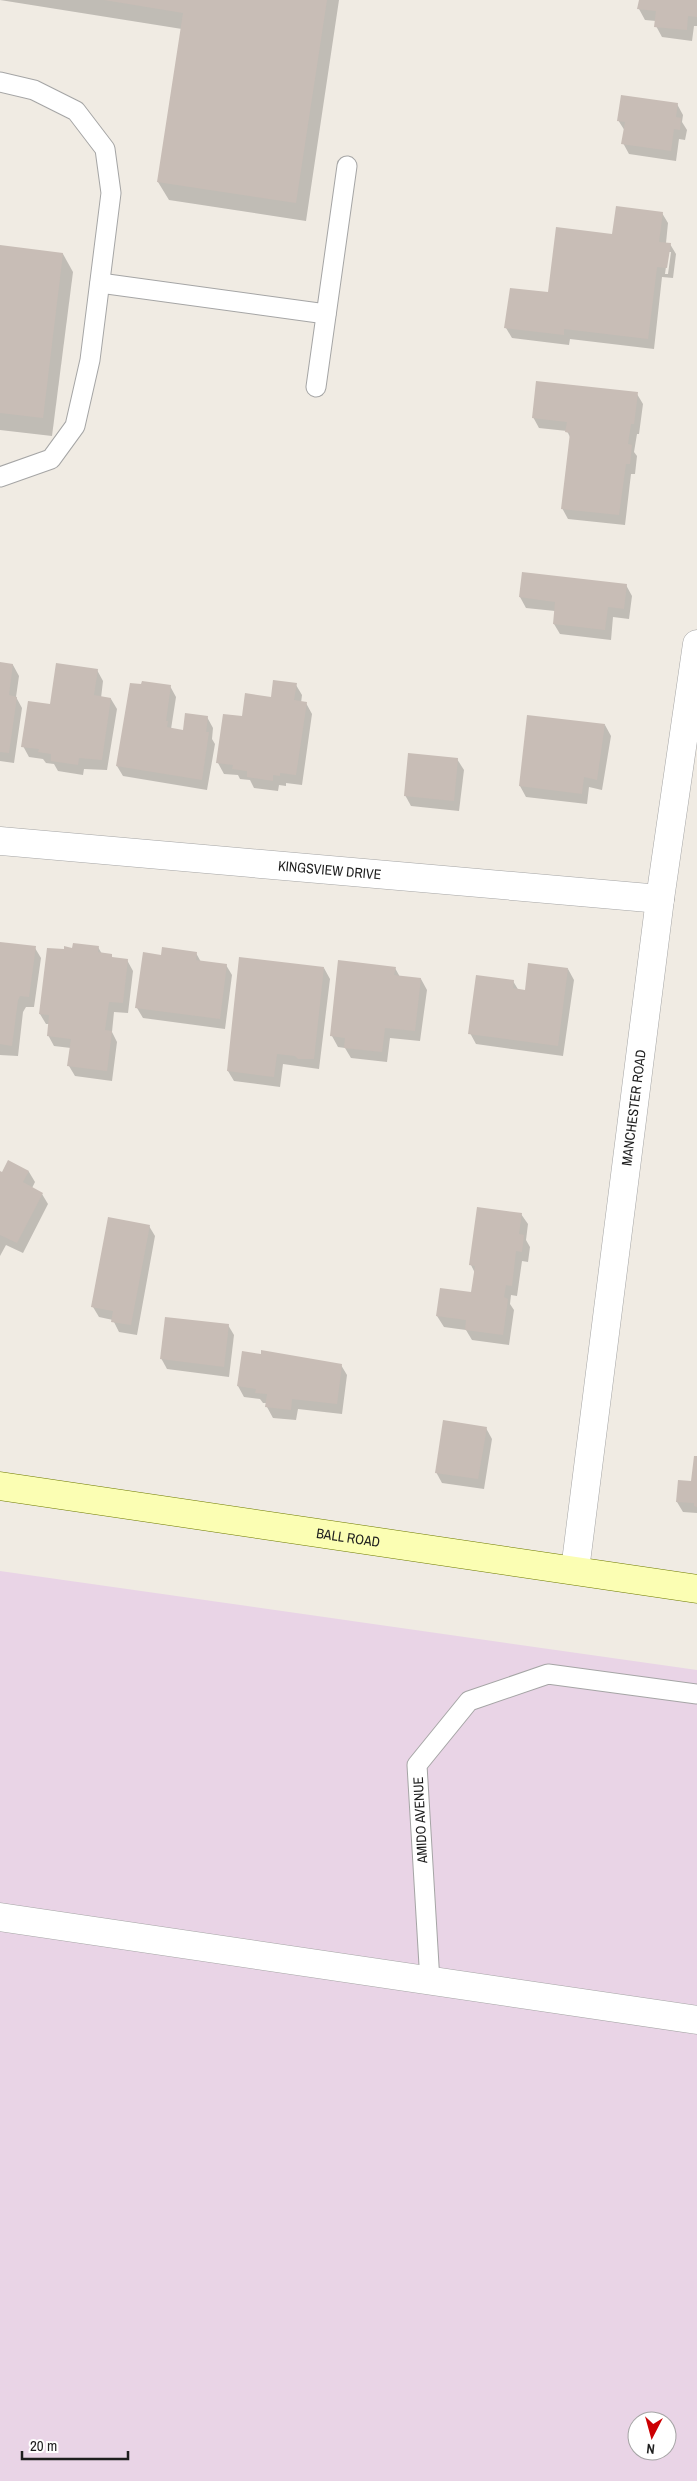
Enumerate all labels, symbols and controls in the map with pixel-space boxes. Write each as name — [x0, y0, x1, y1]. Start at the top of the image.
street label: KINGSVIEW DRIVE — [277, 856, 382, 883]
street label: MANCHESTER ROAD — [617, 1049, 650, 1167]
street label: BALL ROAD — [315, 1524, 381, 1551]
street label: AMIDO AVENUE — [409, 1776, 431, 1865]
north arrow — [627, 2411, 677, 2461]
scale bar — [22, 2428, 129, 2460]
text: 20 m — [30, 2435, 57, 2456]
text: N — [646, 2440, 656, 2458]

